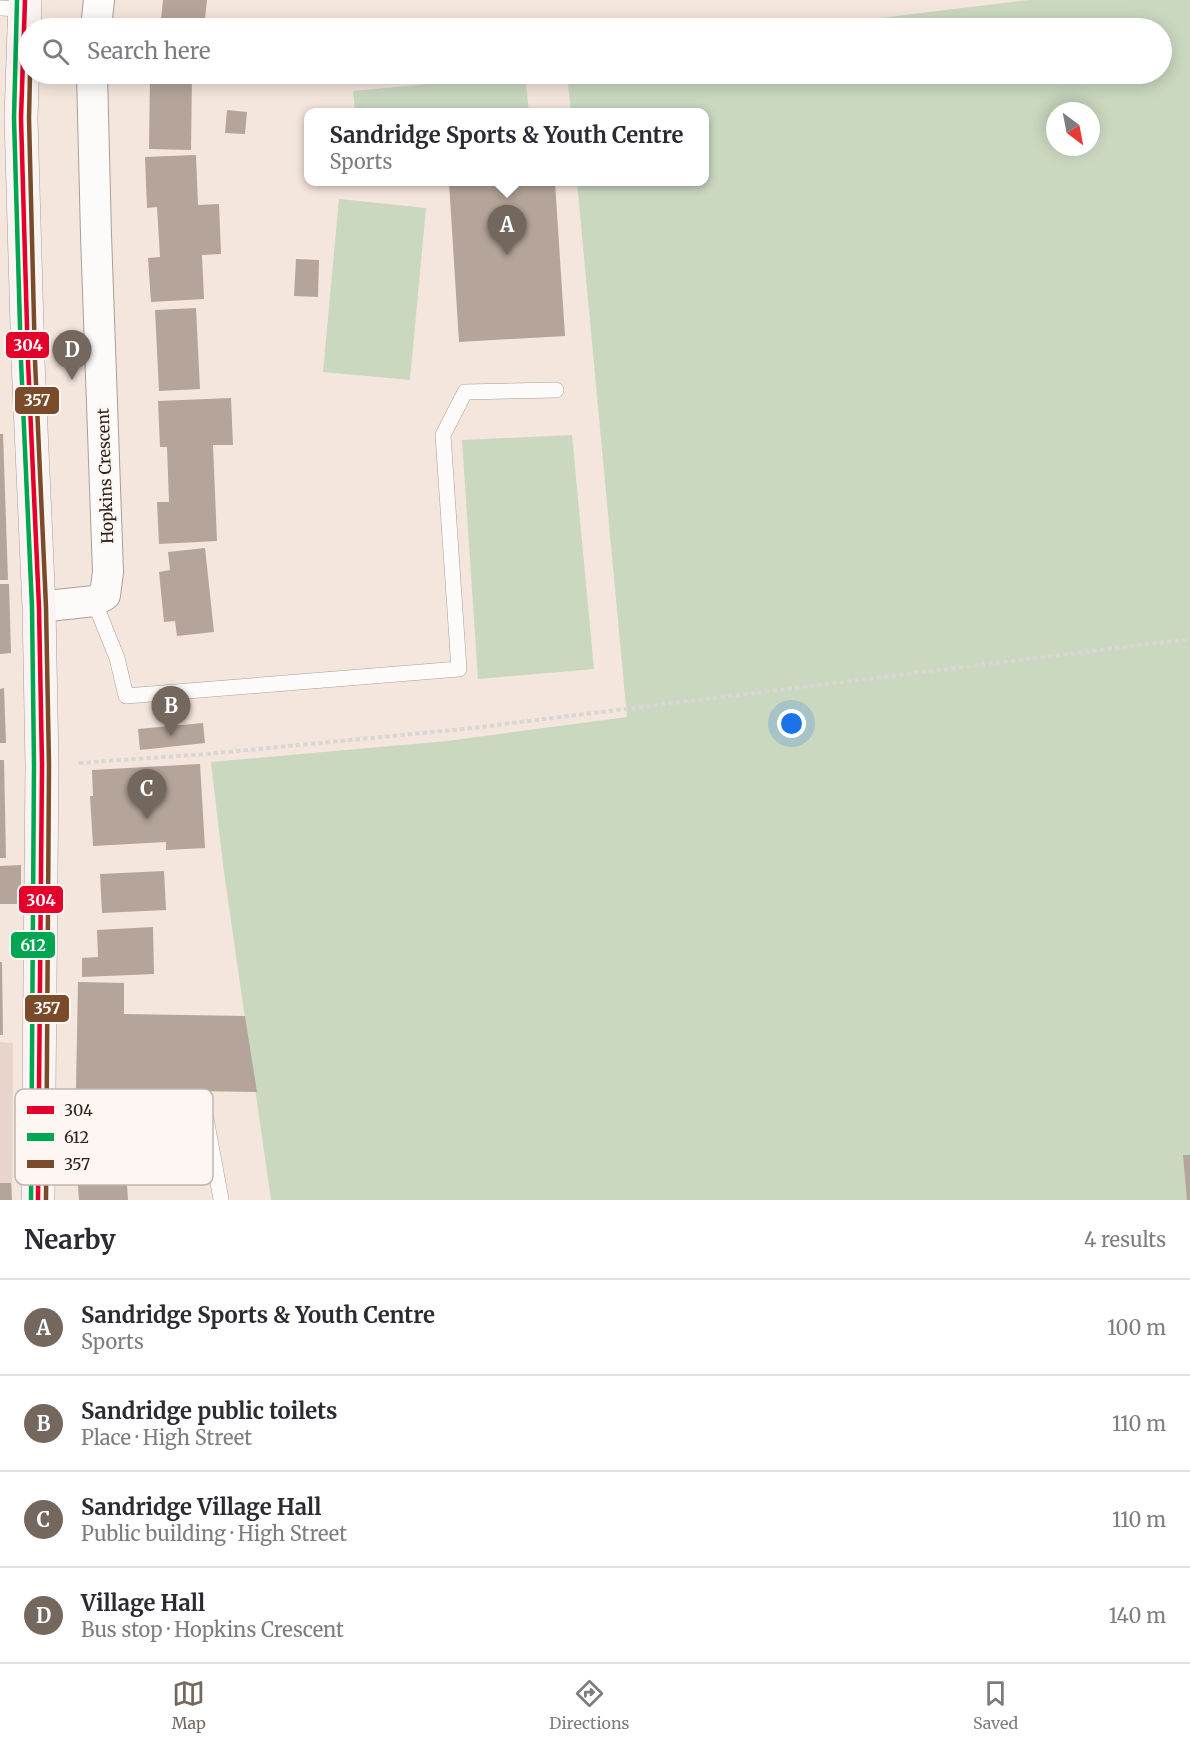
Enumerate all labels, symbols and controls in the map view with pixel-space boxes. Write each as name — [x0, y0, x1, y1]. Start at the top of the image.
search box — [18, 18, 1172, 84]
icon: search — [39, 35, 72, 68]
text: Search here — [87, 37, 210, 65]
north arrow — [1046, 102, 1100, 156]
popup — [304, 108, 709, 186]
text: Sandridge Sports & Youth Centre — [330, 121, 683, 149]
text: Sports — [330, 149, 392, 174]
pin: A — [488, 206, 526, 255]
pin: D — [52, 330, 92, 380]
line badge: 304 — [5, 331, 50, 359]
text: 304 — [13, 335, 43, 355]
line badge: 357 — [14, 386, 60, 415]
text: 357 — [24, 390, 51, 410]
street label: Hopkins Crescent — [93, 407, 117, 544]
pin: B — [152, 686, 190, 736]
your location — [777, 709, 806, 738]
pin: C — [128, 770, 166, 819]
line badge: 304 — [18, 885, 64, 914]
text: 304 — [26, 890, 56, 910]
line badge: 612 — [10, 931, 56, 959]
text: 612 — [20, 935, 46, 955]
line badge: 357 — [24, 994, 70, 1023]
text: 357 — [34, 998, 61, 1018]
legend — [15, 1089, 213, 1185]
text: 304 — [64, 1100, 93, 1120]
text: 612 — [64, 1127, 89, 1147]
text: 357 — [64, 1154, 90, 1174]
text: Nearby — [24, 1223, 116, 1256]
text: 4 results — [1084, 1227, 1166, 1252]
text: Sandridge Sports & Youth Centre — [81, 1301, 435, 1329]
text: A — [36, 1315, 51, 1340]
text: 100 m — [1107, 1315, 1166, 1340]
text: Sports — [81, 1329, 144, 1354]
text: Sandridge public toilets — [81, 1397, 337, 1425]
text: B — [37, 1411, 50, 1436]
text: 110 m — [1112, 1411, 1166, 1436]
text: Place · High Street — [81, 1425, 252, 1450]
text: Sandridge Village Hall — [81, 1493, 321, 1521]
text: C — [37, 1507, 50, 1532]
text: 110 m — [1112, 1507, 1166, 1532]
text: Public building · High Street — [81, 1521, 347, 1546]
text: Village Hall — [81, 1589, 205, 1617]
text: D — [36, 1603, 51, 1628]
text: 140 m — [1109, 1603, 1166, 1628]
text: Bus stop · Hopkins Crescent — [81, 1617, 344, 1642]
tab: Map — [172, 1677, 206, 1733]
tab: Directions — [549, 1677, 629, 1733]
tab: Saved — [973, 1677, 1018, 1733]

